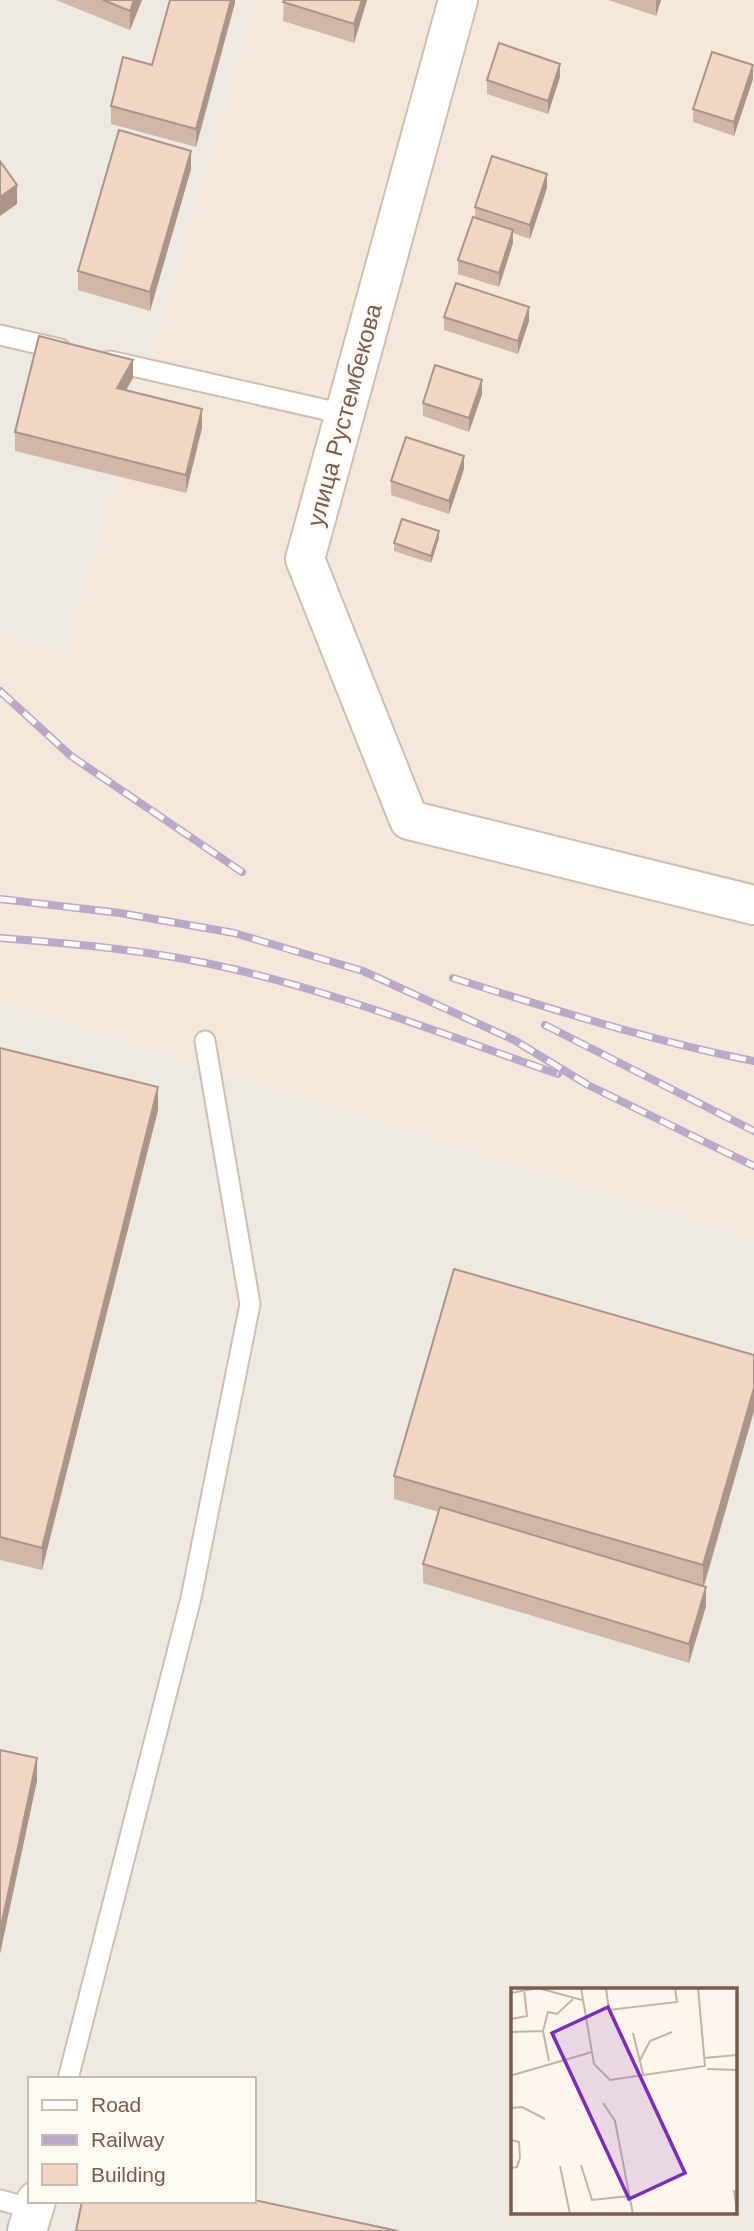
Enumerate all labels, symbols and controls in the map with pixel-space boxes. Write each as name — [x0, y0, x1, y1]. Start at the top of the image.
street label: улица Рустембекова — [301, 300, 387, 529]
inset map — [511, 1988, 736, 2214]
legend — [28, 2077, 256, 2203]
text: Road — [91, 2093, 141, 2116]
text: Railway — [91, 2128, 165, 2151]
text: Building — [91, 2163, 166, 2186]

